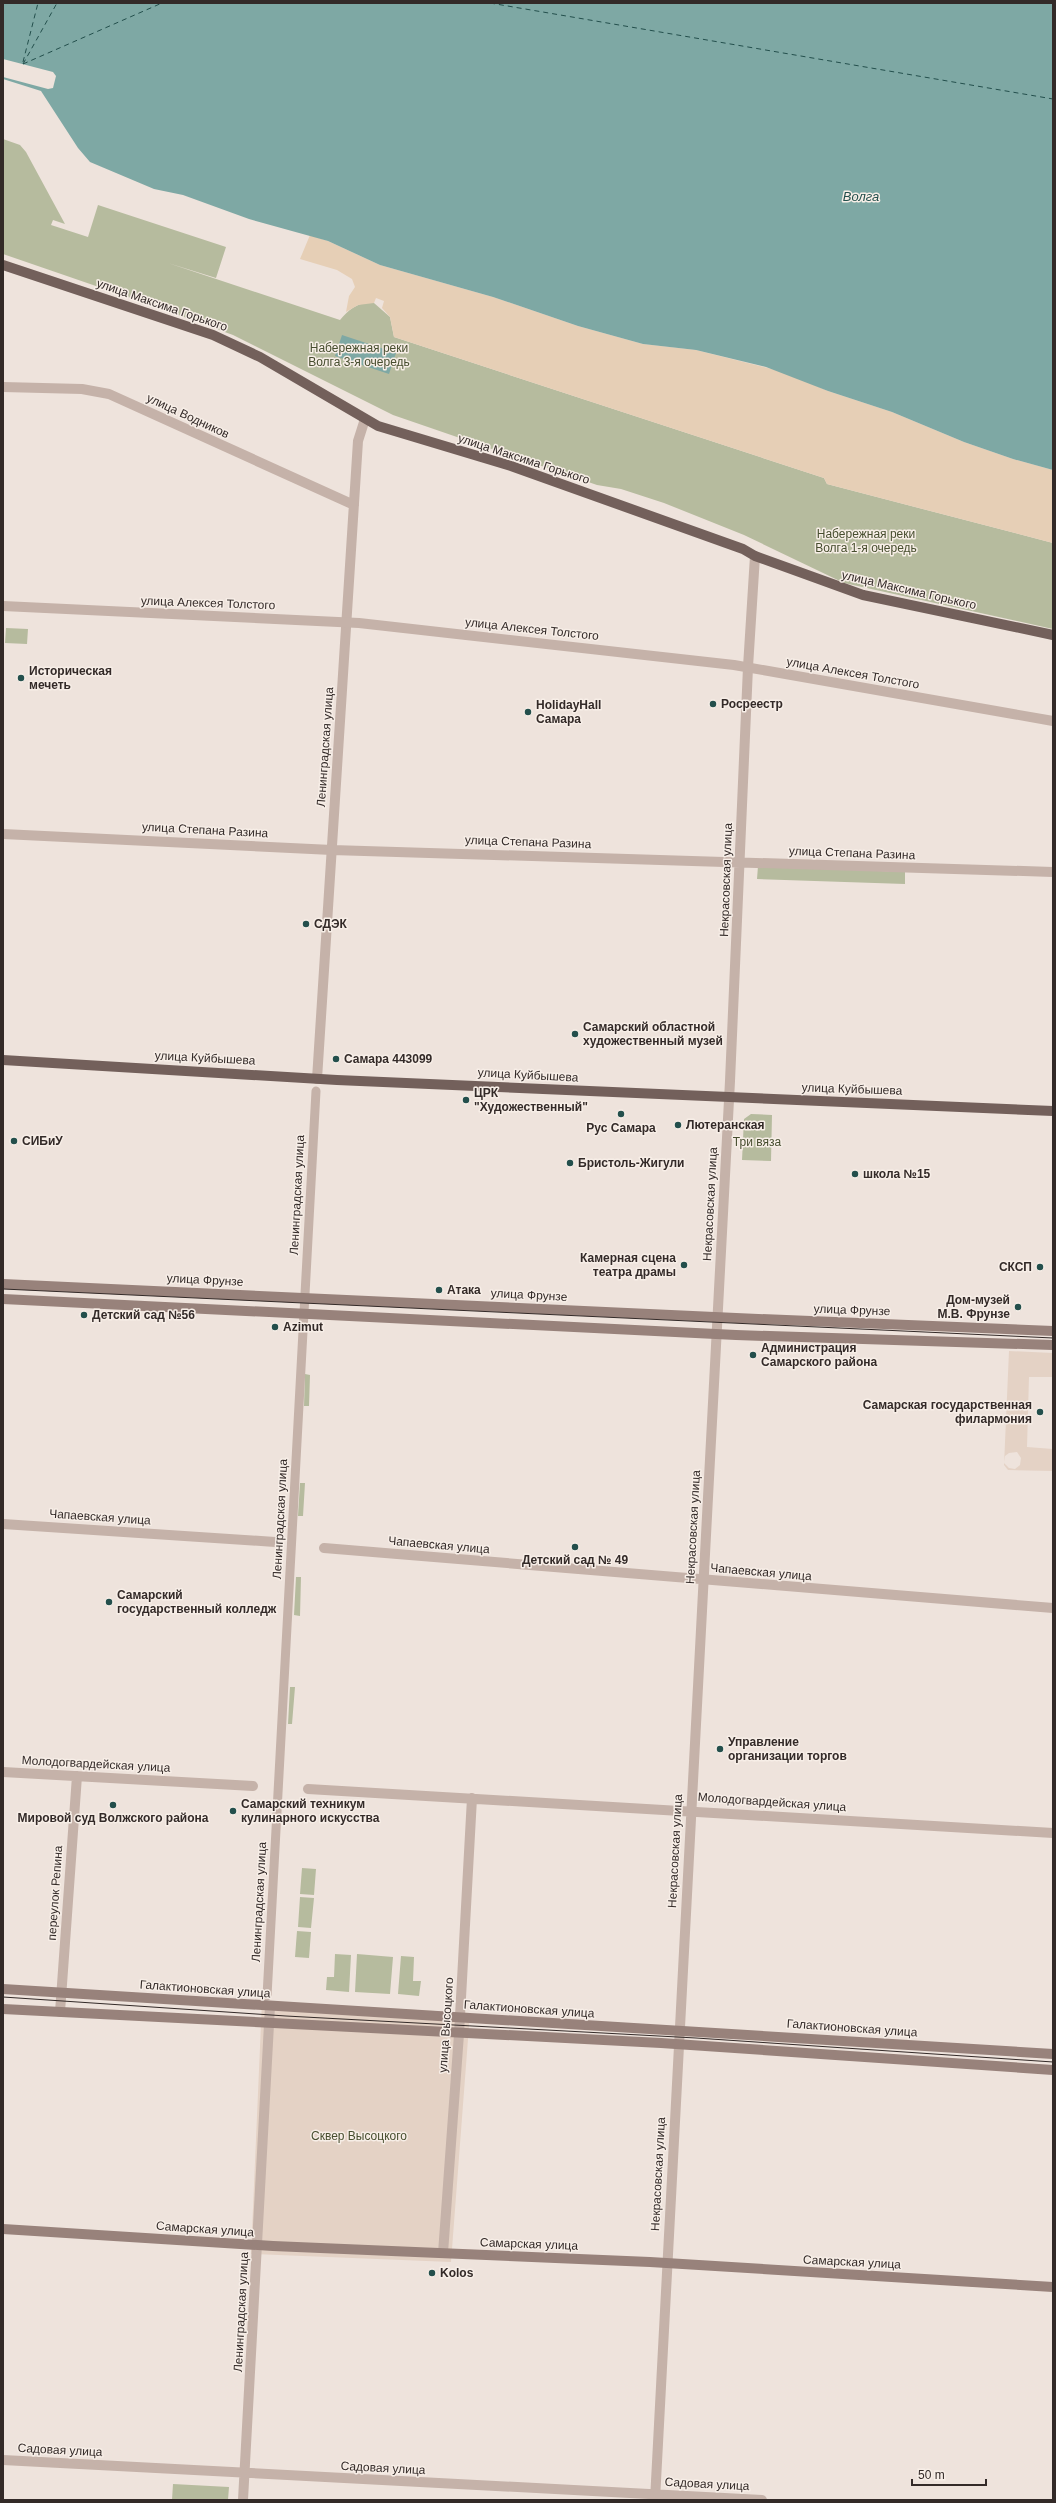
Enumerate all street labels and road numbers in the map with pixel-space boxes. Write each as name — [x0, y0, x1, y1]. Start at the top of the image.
street label: улица Максима Горького — [95, 276, 230, 334]
street label: улица Водников — [144, 391, 232, 441]
street label: улица Максима Горького — [456, 431, 592, 487]
street label: улица Максима Горького — [840, 568, 978, 612]
street label: улица Алексея Толстого — [141, 594, 276, 612]
street label: улица Алексея Толстого — [464, 615, 600, 643]
street label: улица Алексея Толстого — [786, 654, 921, 692]
street label: Ленинградская улица — [314, 686, 336, 807]
street label: улица Степана Разина — [141, 820, 269, 840]
street label: Некрасовская улица — [717, 822, 735, 937]
street label: улица Степана Разина — [465, 833, 592, 851]
street label: улица Степана Разина — [789, 844, 916, 862]
street label: улица Куйбышева — [154, 1048, 256, 1068]
street label: улица Куйбышева — [477, 1065, 579, 1085]
street label: улица Куйбышева — [801, 1080, 903, 1098]
street label: Ленинградская улица — [287, 1134, 307, 1255]
street label: Некрасовская улица — [700, 1146, 720, 1261]
street label: улица Фрунзе — [166, 1271, 244, 1289]
street label: улица Фрунзе — [490, 1286, 568, 1304]
street label: улица Фрунзе — [813, 1302, 891, 1318]
street label: Ленинградская улица — [270, 1458, 290, 1579]
street label: Некрасовская улица — [683, 1469, 703, 1584]
street label: Чапаевская улица — [49, 1506, 152, 1528]
street label: Чапаевская улица — [388, 1534, 491, 1556]
street label: Чапаевская улица — [710, 1561, 813, 1583]
street label: Молодогвардейская улица — [21, 1753, 171, 1775]
street label: Молодогвардейская улица — [697, 1790, 847, 1814]
street label: Некрасовская улица — [665, 1793, 685, 1908]
street label: Ленинградская улица — [249, 1841, 269, 1962]
street label: переулок Репина — [45, 1845, 65, 1941]
street label: Галактионовская улица — [139, 1977, 271, 2001]
street label: улица Высоцкого — [436, 1977, 456, 2073]
street label: Галактионовская улица — [463, 1997, 595, 2021]
street label: Галактионовская улица — [786, 2016, 918, 2040]
street label: Некрасовская улица — [648, 2116, 668, 2231]
street label: Самарская улица — [156, 2219, 255, 2239]
street label: Самарская улица — [480, 2235, 579, 2253]
street label: Ленинградская улица — [231, 2251, 251, 2372]
street label: Самарская улица — [803, 2252, 902, 2272]
street label: Садовая улица — [17, 2441, 103, 2459]
street label: Садовая улица — [340, 2459, 426, 2477]
street label: Садовая улица — [664, 2475, 750, 2493]

